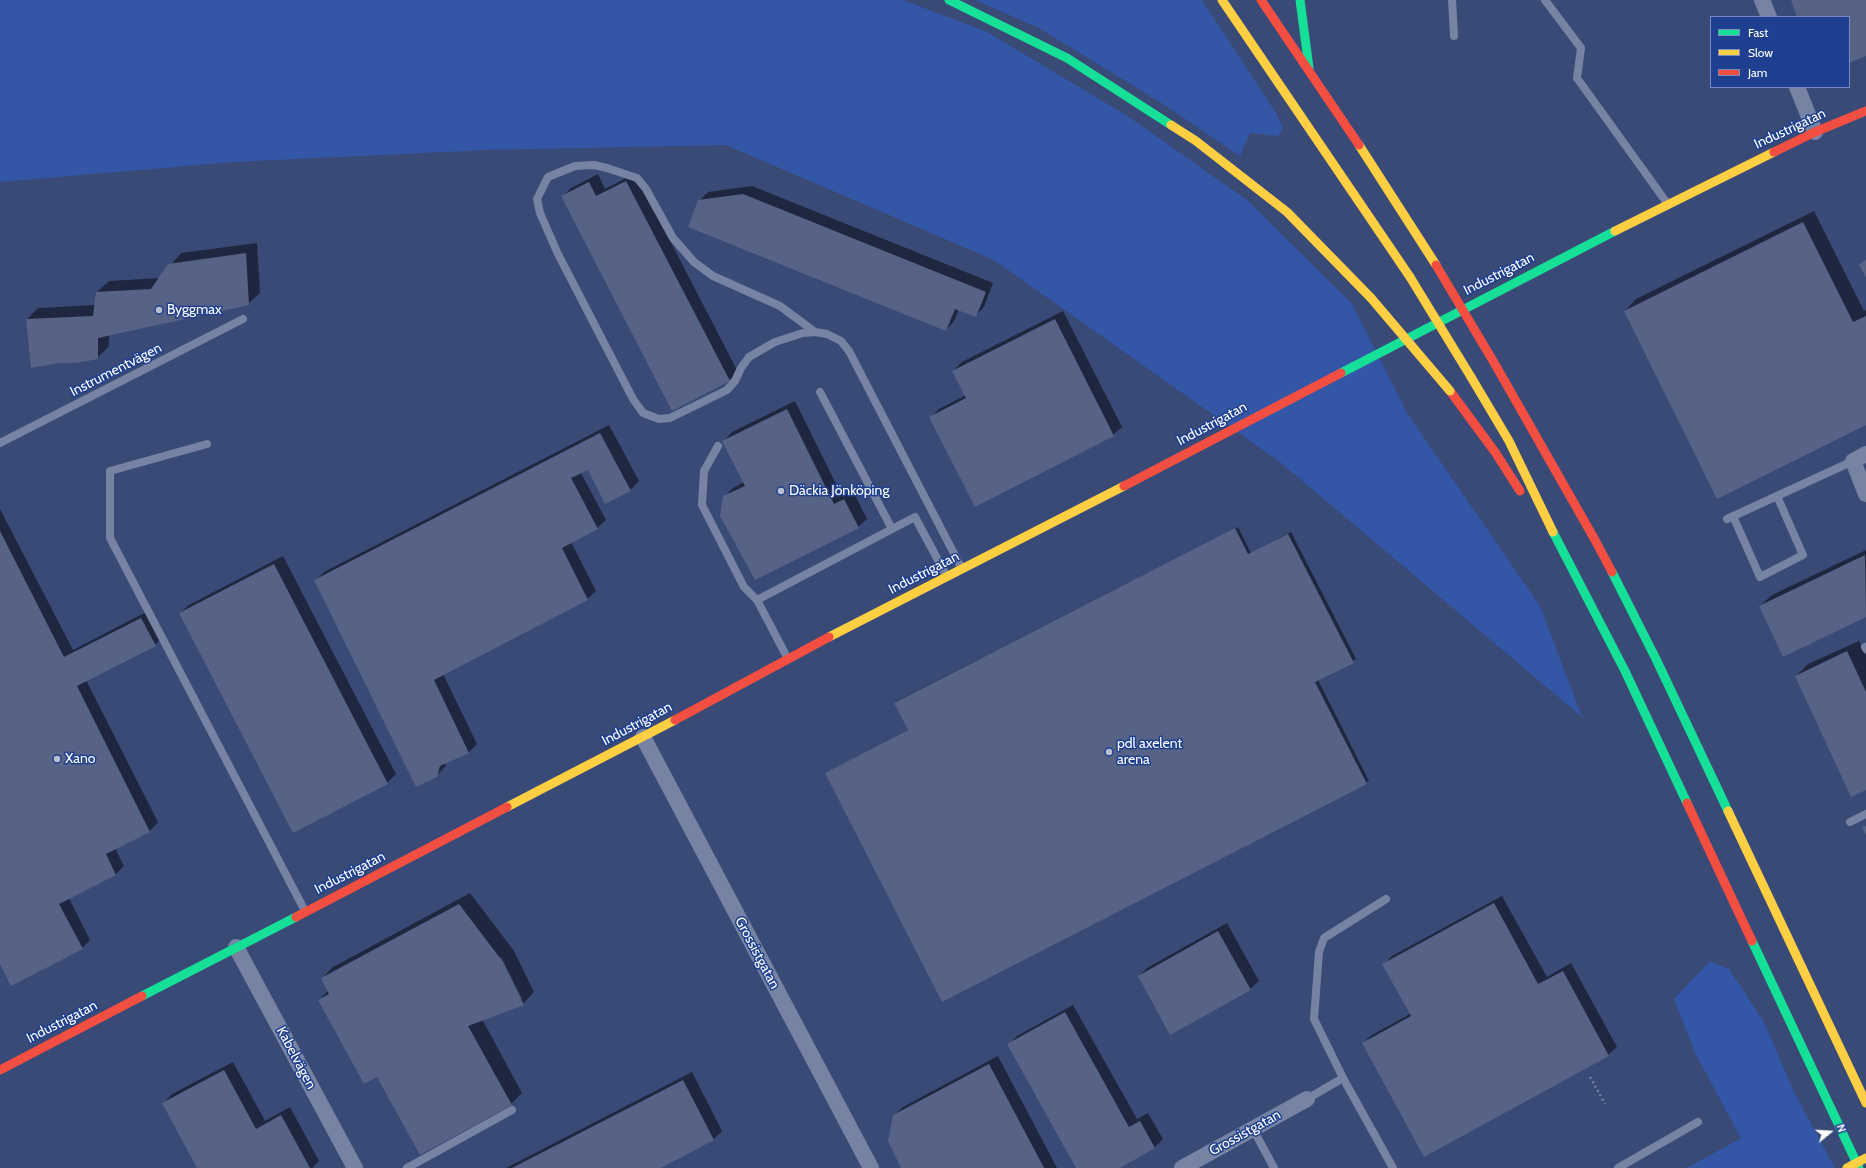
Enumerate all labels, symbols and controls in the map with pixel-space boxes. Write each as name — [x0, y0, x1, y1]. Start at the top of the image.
legend — [1710, 16, 1850, 88]
text: Fast — [1748, 25, 1768, 40]
text: Slow — [1748, 45, 1773, 60]
text: Jam — [1748, 65, 1767, 80]
street label: Industrigatan — [1752, 105, 1828, 153]
street label: Industrigatan — [1461, 249, 1537, 299]
place label: Byggmax — [167, 302, 222, 318]
marker: Byggmax — [154, 305, 164, 315]
street label: Instrumentvägen — [67, 340, 165, 400]
street label: Industrigatan — [1174, 398, 1250, 450]
place label: Däckia Jönköping — [789, 483, 889, 499]
marker: Däckia Jönköping — [776, 486, 786, 496]
street label: Industrigatan — [886, 548, 962, 598]
street label: Industrigatan — [599, 698, 675, 750]
place label: pdl axelent arena — [1117, 736, 1182, 768]
marker: pdl axelent arena — [1104, 747, 1114, 757]
place label: Xano — [65, 751, 96, 767]
marker: Xano — [52, 754, 62, 764]
street label: Industrigatan — [312, 848, 388, 898]
street label: Grossistgatan — [731, 914, 783, 992]
street label: Industrigatan — [24, 997, 100, 1047]
street label: Kabelvägen — [273, 1024, 319, 1092]
street label: Grossistgatan — [1206, 1106, 1284, 1160]
north arrow — [1810, 1112, 1850, 1152]
text: N — [1834, 1122, 1849, 1134]

